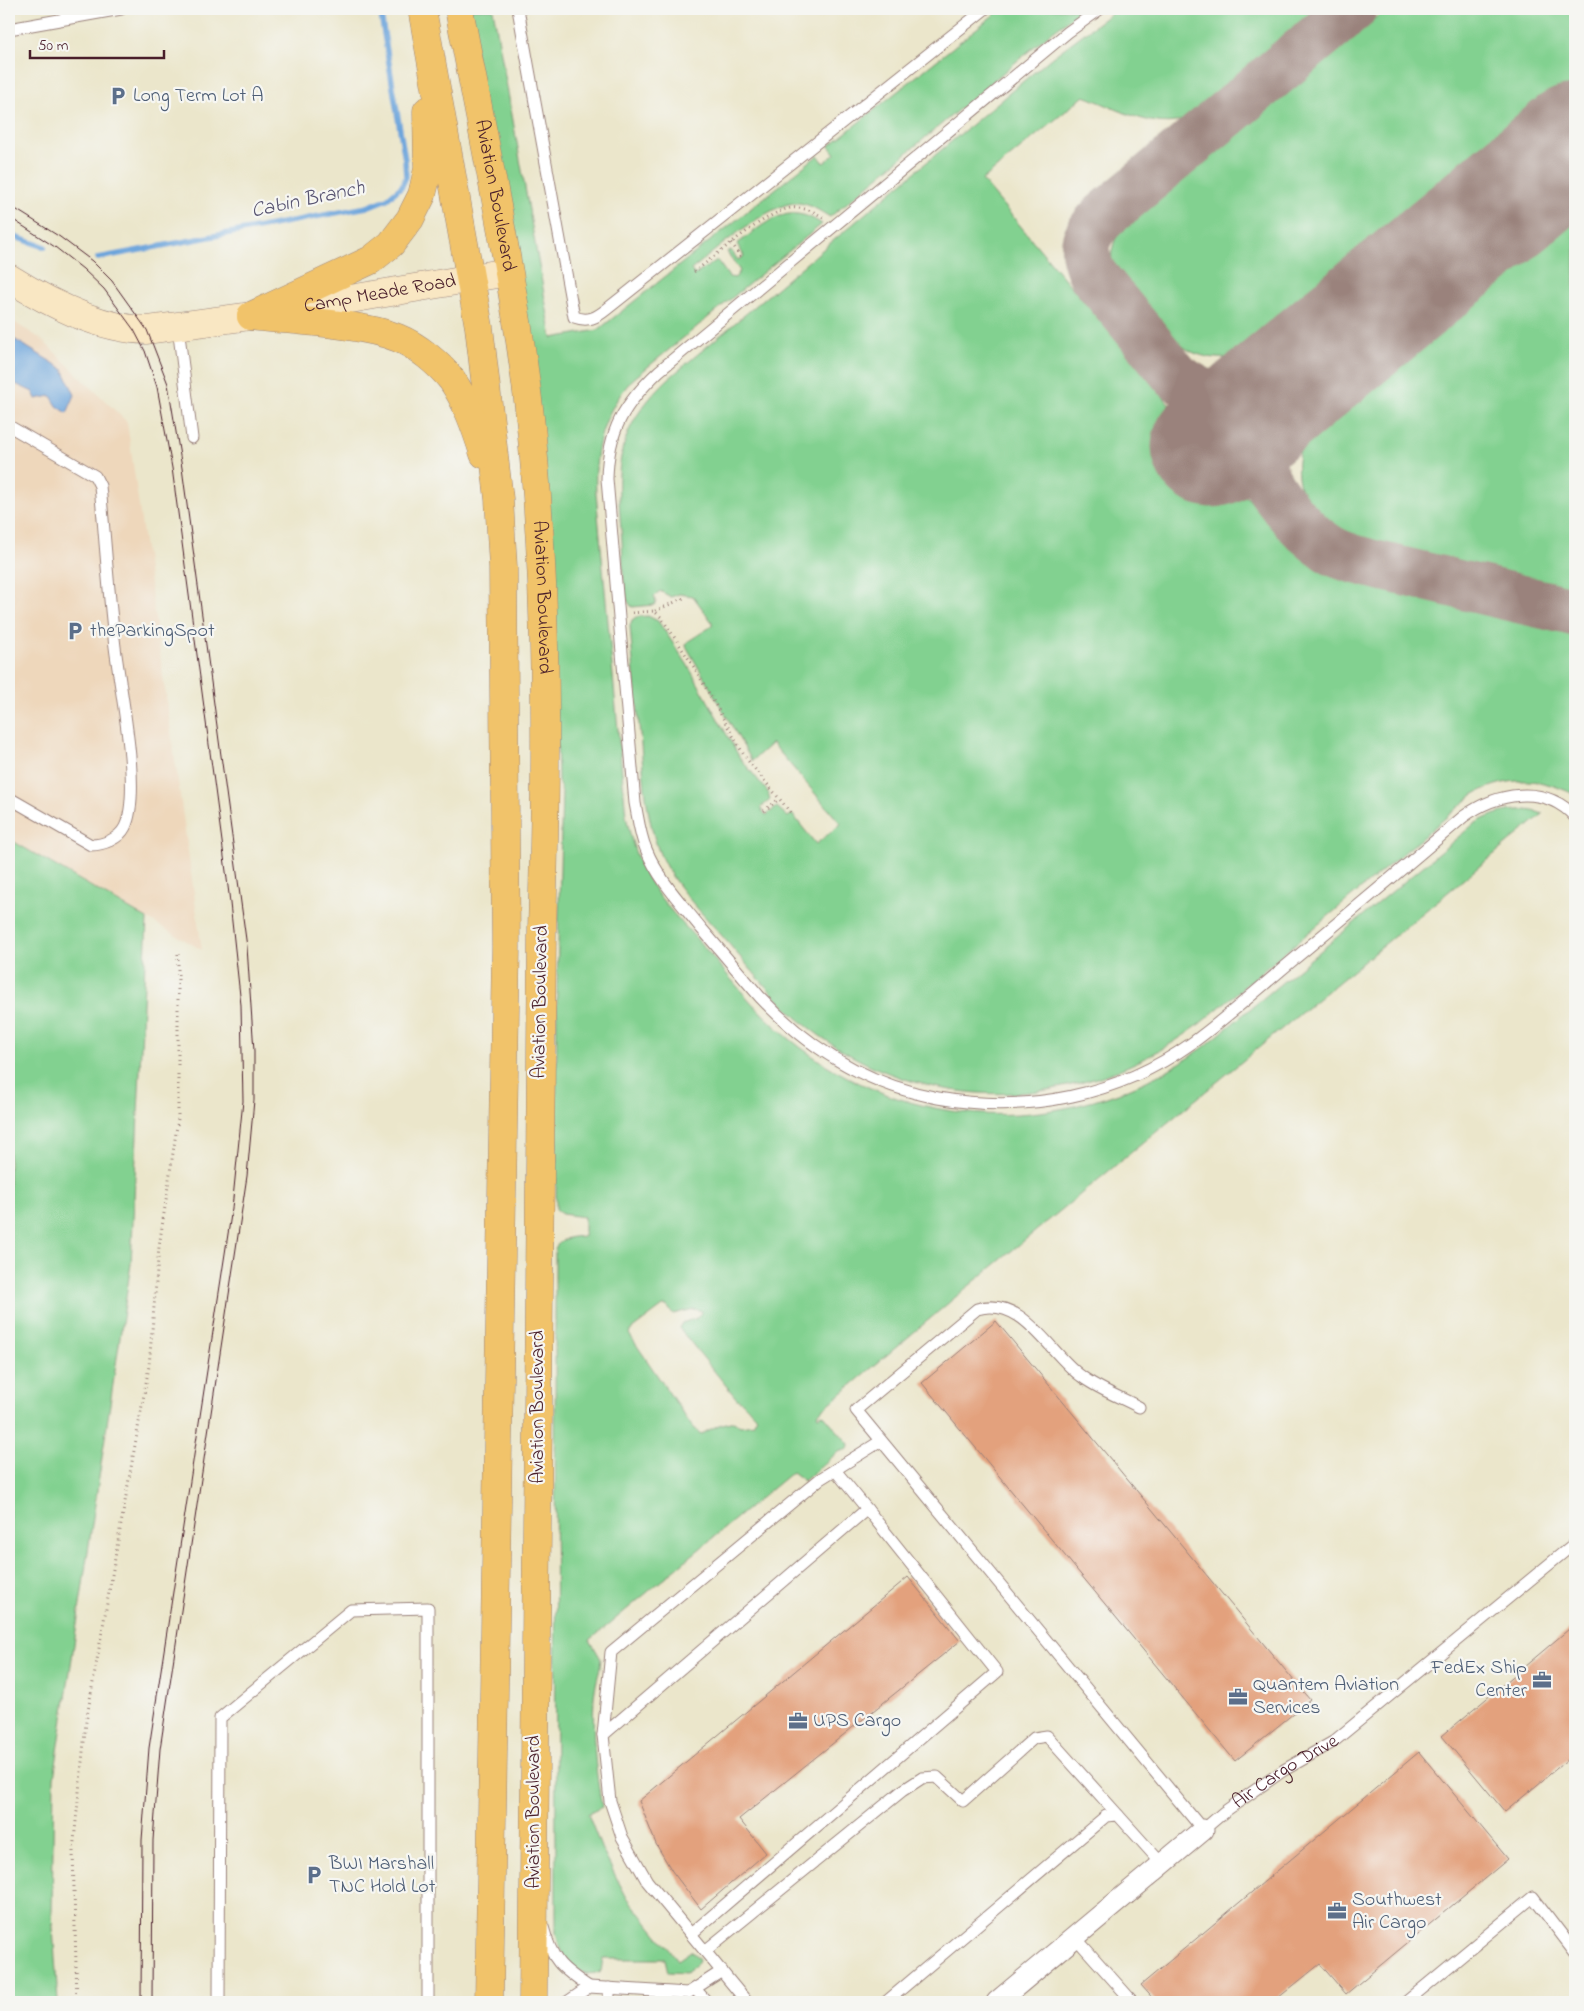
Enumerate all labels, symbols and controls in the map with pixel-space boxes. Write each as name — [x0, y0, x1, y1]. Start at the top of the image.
scale bar — [30, 28, 164, 60]
text: 50 m — [38, 35, 69, 57]
place label: Long Term Lot A — [133, 82, 264, 112]
parking icon: Long Term Lot A — [107, 85, 129, 107]
street label: Aviation Boulevard — [466, 117, 523, 274]
water label: Cabin Branch — [249, 173, 368, 227]
street label: Camp Meade Road — [302, 267, 458, 321]
street label: Aviation Boulevard — [524, 520, 559, 674]
place label: theParkingSpot — [90, 617, 215, 647]
parking icon: theParkingSpot — [64, 620, 86, 642]
street label: Aviation Boulevard — [525, 925, 557, 1079]
street label: Aviation Boulevard — [524, 1330, 553, 1484]
place label: FedEx Ship Center — [1430, 1654, 1528, 1706]
office icon: FedEx Ship Center — [1531, 1669, 1553, 1691]
place label: Quantem Aviation Services — [1253, 1671, 1399, 1723]
office icon: Quantem Aviation Services — [1227, 1686, 1249, 1708]
place label: UPS Cargo — [813, 1707, 901, 1737]
office icon: UPS Cargo — [787, 1710, 809, 1732]
street label: Air Cargo Drive — [1226, 1728, 1346, 1816]
street label: Aviation Boulevard — [520, 1735, 549, 1889]
place label: BWI Marshall TNC Hold Lot — [328, 1850, 436, 1902]
parking icon: BWI Marshall TNC Hold Lot — [303, 1864, 325, 1886]
place label: Southwest Air Cargo — [1352, 1886, 1442, 1939]
office icon: Southwest Air Cargo — [1326, 1900, 1348, 1922]

